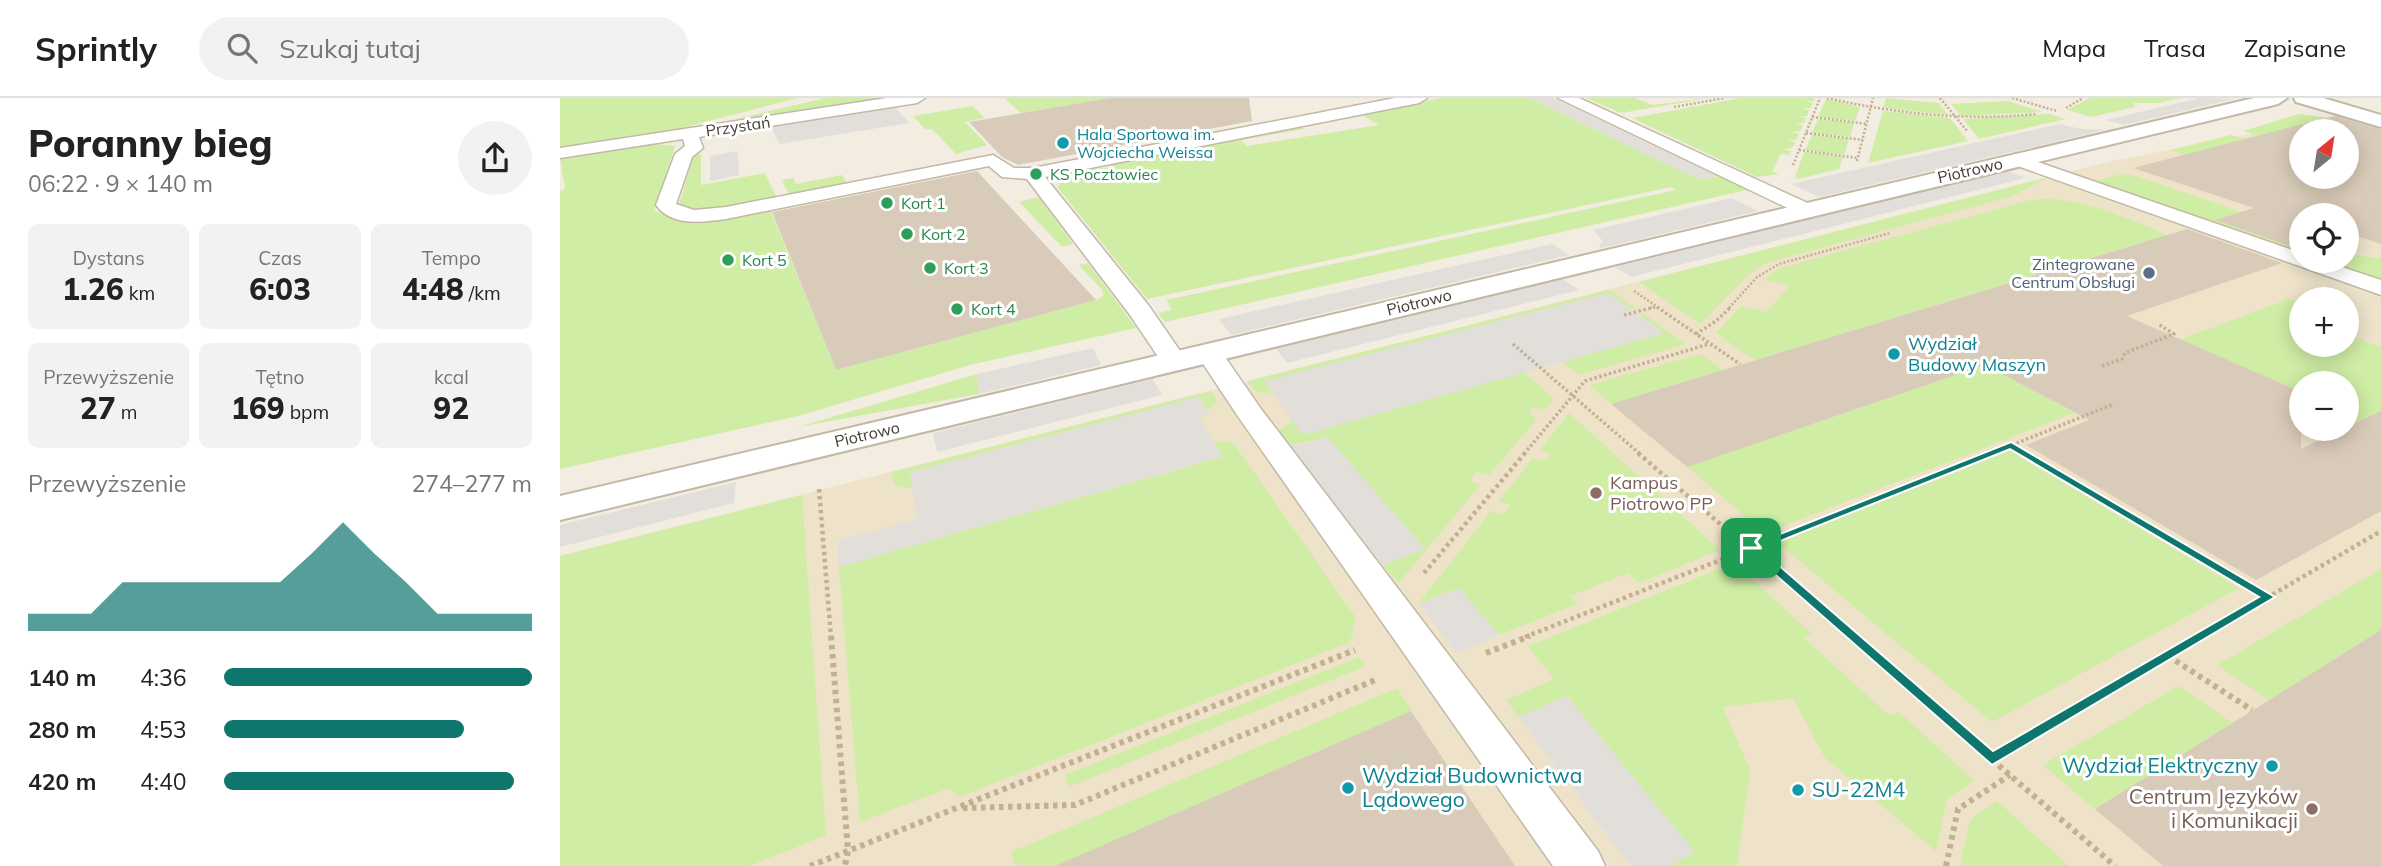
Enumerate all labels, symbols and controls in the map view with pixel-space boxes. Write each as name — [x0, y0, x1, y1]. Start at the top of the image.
search box — [199, 17, 689, 80]
text: Sprintly — [35, 28, 157, 69]
icon: search — [223, 29, 261, 67]
text: Szukaj tutaj — [279, 32, 421, 65]
text: Mapa — [2042, 33, 2106, 63]
text: Trasa — [2144, 33, 2206, 63]
text: Zapisane — [2244, 33, 2346, 63]
street label: Przystań — [704, 112, 772, 140]
text: Poranny bieg — [28, 119, 272, 167]
north arrow — [2289, 119, 2359, 189]
map controls — [2289, 119, 2359, 441]
button: share — [458, 121, 532, 195]
place label: Hala Sportowa im. Wojciecha Weissa — [1077, 124, 1215, 162]
marker: Hala Sportowa im. Wojciecha Weissa — [1055, 135, 1071, 151]
street label: Piotrowo — [1935, 153, 2005, 187]
place label: KS Pocztowiec — [1050, 164, 1158, 184]
marker: KS Pocztowiec — [1028, 166, 1044, 182]
text: 06:22 · 9 × 140 m — [28, 169, 213, 198]
place label: Kort 1 — [901, 193, 946, 213]
marker: Kort 1 — [879, 195, 895, 211]
button: locate — [2289, 203, 2359, 273]
place label: Kort 2 — [921, 224, 966, 244]
marker: Kort 2 — [899, 226, 915, 242]
text: Dystans — [73, 246, 145, 270]
text: Czas — [258, 246, 302, 270]
text: Tempo — [422, 246, 481, 270]
place label: Kort 5 — [742, 250, 787, 270]
marker: Kort 5 — [720, 252, 736, 268]
place label: Zintegrowane Centrum Obsługi — [2011, 254, 2135, 292]
place label: Kort 3 — [944, 258, 989, 278]
marker: Kort 3 — [922, 260, 938, 276]
marker: Zintegrowane Centrum Obsługi — [2141, 265, 2157, 281]
text: 1.26 — [62, 270, 124, 308]
text: 6:03 — [249, 270, 311, 308]
text: 4:48 — [402, 270, 464, 308]
text: km — [124, 281, 155, 305]
text: /km — [464, 281, 501, 305]
street label: Piotrowo — [1384, 284, 1454, 320]
button: + — [2289, 287, 2359, 357]
place label: Kort 4 — [971, 299, 1016, 319]
marker: Kort 4 — [949, 301, 965, 317]
place label: Wydział Budowy Maszyn — [1908, 332, 2046, 376]
marker: Wydział Budowy Maszyn — [1886, 346, 1902, 362]
text: Przewyższenie — [43, 365, 174, 389]
text: Tętno — [255, 365, 304, 389]
text: kcal — [434, 365, 469, 389]
button: − — [2289, 371, 2359, 441]
text: 27 — [80, 389, 116, 427]
text: 169 — [231, 389, 285, 427]
text: 92 — [433, 389, 469, 427]
text: m — [116, 400, 137, 424]
text: bpm — [285, 400, 329, 424]
street label: Piotrowo — [832, 417, 902, 451]
text: Przewyższenie — [28, 469, 186, 498]
text: 274–277 m — [411, 469, 532, 498]
place label: Kampus Piotrowo PP — [1610, 471, 1713, 515]
marker: Kampus Piotrowo PP — [1588, 485, 1604, 501]
pin — [1721, 518, 1781, 578]
icon: arrive — [1732, 529, 1770, 567]
text: 140 m — [28, 663, 96, 692]
text: 4:36 — [140, 663, 187, 692]
text: 280 m — [28, 715, 96, 744]
text: 4:53 — [140, 715, 187, 744]
place label: Wydział Elektryczny — [2062, 752, 2258, 778]
marker: Wydział Elektryczny — [2264, 758, 2280, 774]
place label: Wydział Budownictwa Lądowego — [1362, 762, 1582, 812]
text: 420 m — [28, 767, 96, 796]
text: 4:40 — [140, 767, 187, 796]
place label: SU-22M4 — [1812, 776, 1906, 802]
marker: Wydział Budownictwa Lądowego — [1340, 780, 1356, 796]
marker: SU-22M4 — [1790, 782, 1806, 798]
place label: Centrum Języków i Komunikacji — [2129, 783, 2298, 833]
marker: Centrum Języków i Komunikacji — [2304, 801, 2320, 817]

